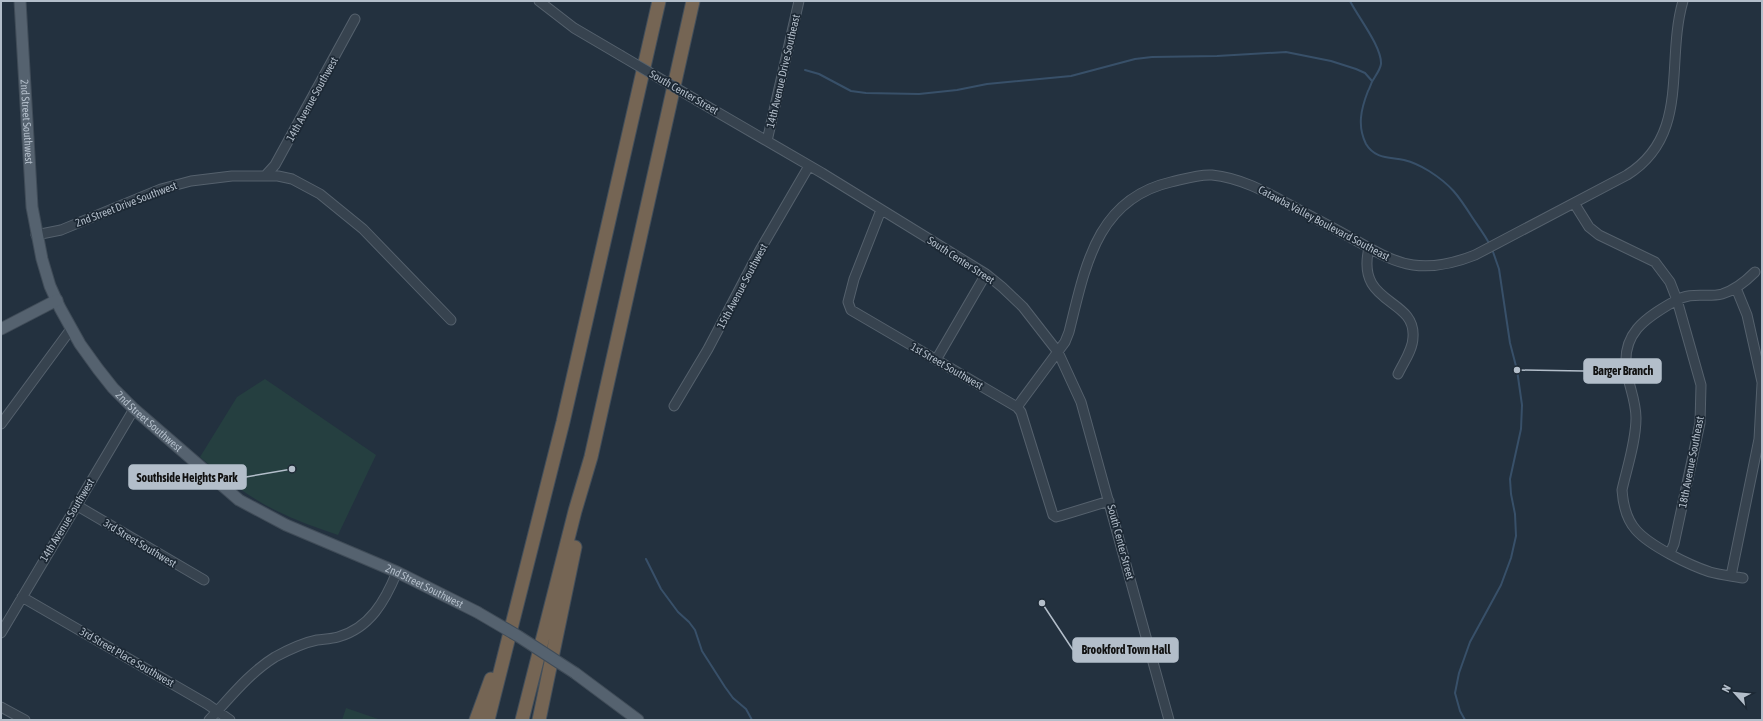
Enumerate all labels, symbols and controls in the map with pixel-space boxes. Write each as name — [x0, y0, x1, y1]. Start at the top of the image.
street label: 14th Avenue Drive Southeast — [764, 13, 802, 129]
street label: 14th Avenue Southwest — [284, 55, 340, 143]
street label: South Center Street — [648, 67, 720, 117]
street label: 2nd Street Southwest — [19, 79, 36, 165]
street label: 2nd Street Drive Southwest — [74, 179, 178, 229]
street label: Catawba Valley Boulevard Southeast — [1256, 183, 1392, 263]
street label: South Center Street — [925, 234, 997, 286]
street label: 15th Avenue Southwest — [715, 241, 769, 331]
street label: 1st Street Southwest — [909, 340, 985, 392]
callout: Barger Branch — [1584, 359, 1661, 383]
text: Barger Branch — [1593, 364, 1654, 378]
street label: 2nd Street Southwest — [113, 388, 185, 454]
street label: 18th Avenue Southeast — [1676, 415, 1706, 509]
callout: Southside Heights Park — [129, 465, 246, 489]
text: Southside Heights Park — [136, 471, 238, 485]
street label: 14th Avenue Southwest — [38, 476, 96, 564]
street label: South Center Street — [1105, 503, 1137, 581]
street label: 3rd Street Southwest — [101, 517, 179, 569]
street label: 2nd Street Southwest — [384, 562, 465, 610]
street label: 3rd Street Place Southwest — [78, 625, 176, 689]
callout: Brookford Town Hall — [1073, 638, 1178, 662]
text: Brookford Town Hall — [1081, 643, 1171, 657]
north arrow — [1715, 673, 1755, 713]
text: N — [1719, 683, 1733, 694]

